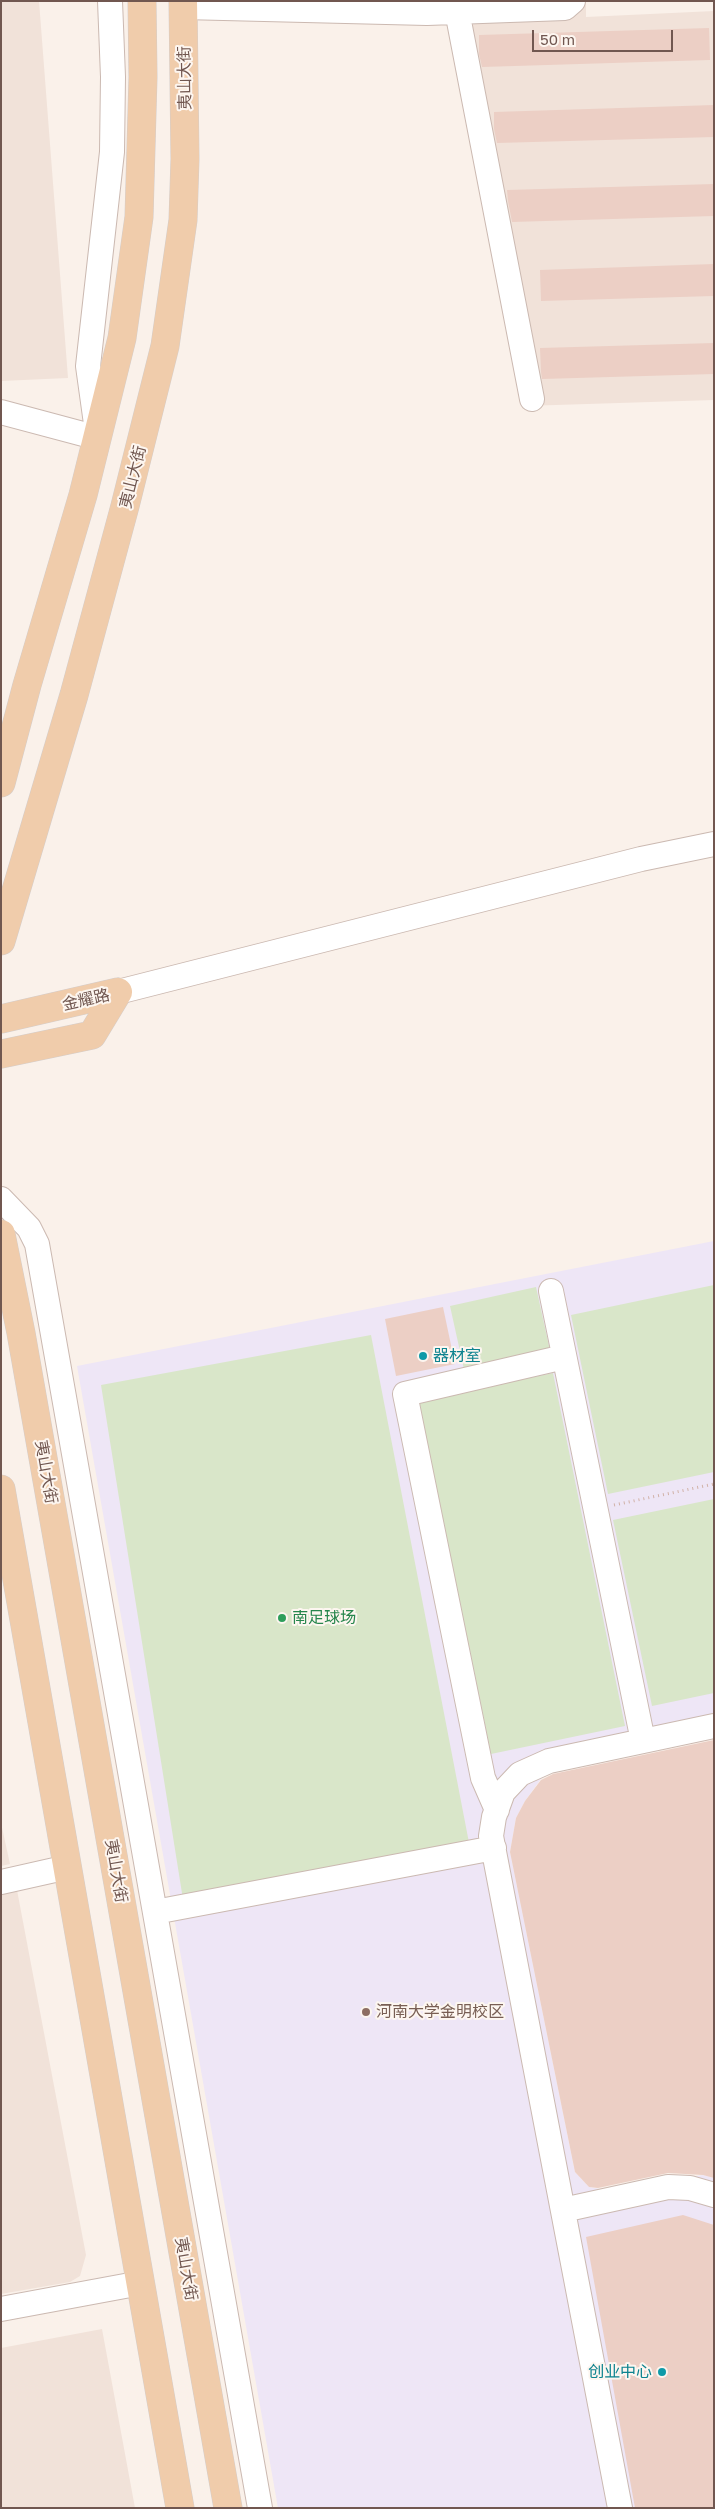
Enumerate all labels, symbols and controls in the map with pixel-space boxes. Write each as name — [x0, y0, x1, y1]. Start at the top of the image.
scale bar — [535, 20, 676, 52]
text: 50 m — [540, 30, 575, 48]
street label: 夷山大街 — [175, 46, 195, 110]
street label: 夷山大街 — [116, 444, 150, 510]
street label: 金耀路 — [60, 985, 112, 1015]
place label: 器材室 — [433, 1346, 481, 1366]
marker: 器材室 — [417, 1350, 429, 1362]
street label: 夷山大街 — [31, 1439, 61, 1505]
place label: 南足球场 — [292, 1608, 356, 1628]
marker: 南足球场 — [276, 1612, 288, 1624]
street label: 夷山大街 — [101, 1838, 131, 1904]
place label: 河南大学金明校区 — [376, 2002, 504, 2022]
marker: 河南大学金明校区 — [360, 2006, 372, 2018]
street label: 夷山大街 — [171, 2236, 201, 2302]
place label: 创业中心 — [588, 2362, 652, 2382]
marker: 创业中心 — [656, 2366, 668, 2378]

